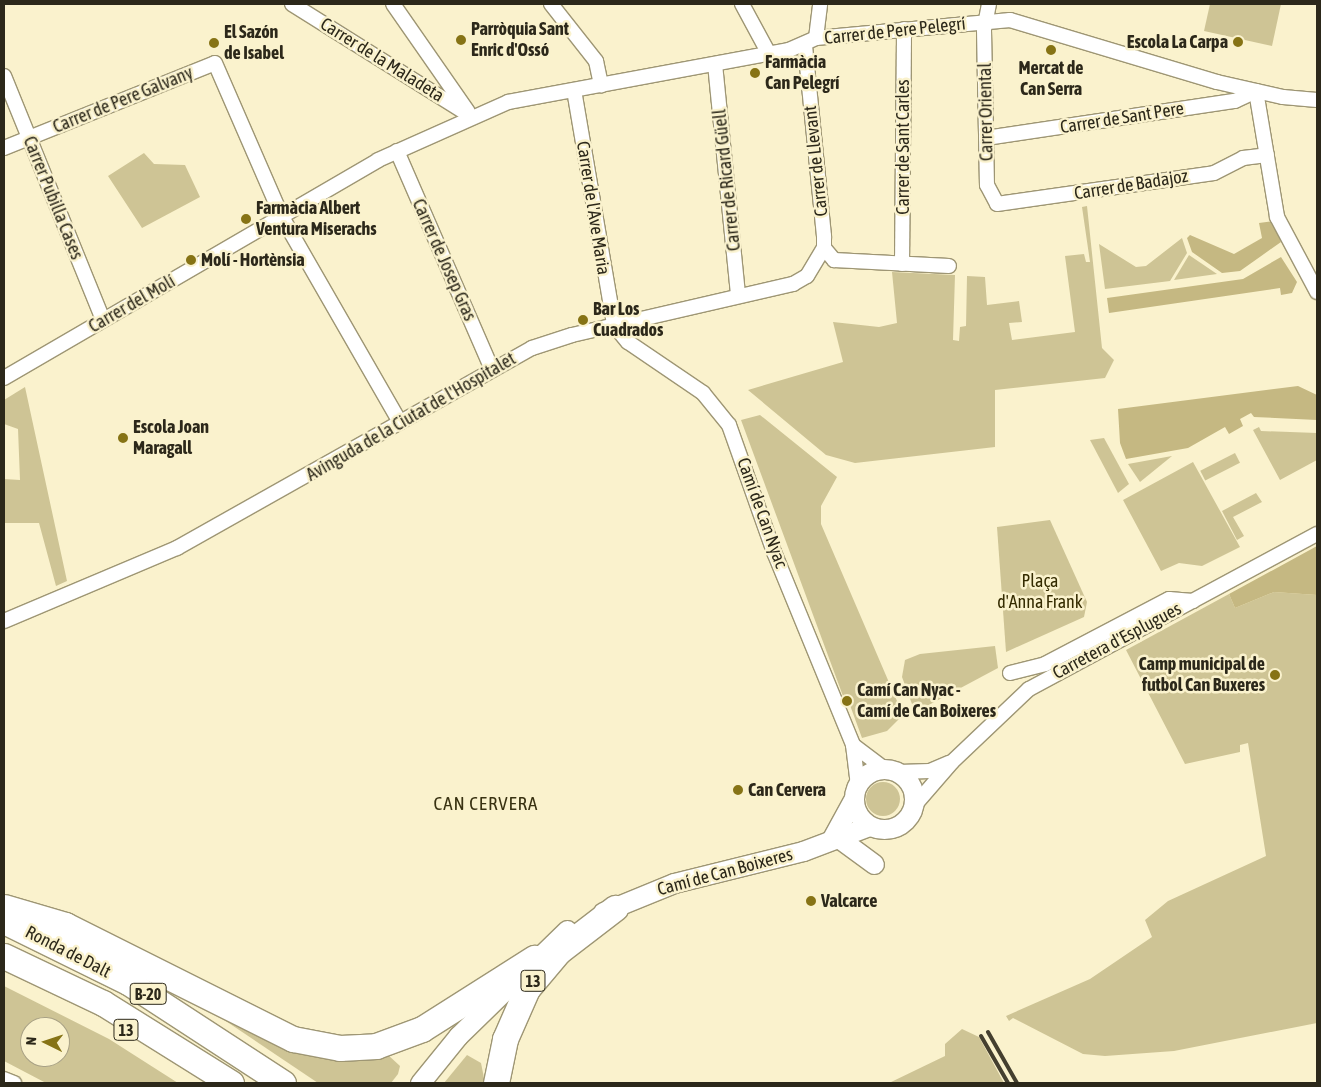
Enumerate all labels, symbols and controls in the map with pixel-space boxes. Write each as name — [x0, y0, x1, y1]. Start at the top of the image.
street label: Carrer de la Maladeta — [316, 13, 448, 107]
street label: Carrer de Pere Pelegrí — [823, 13, 967, 49]
place label: Parròquia Sant Enric d'Ossó — [471, 19, 569, 62]
place label: El Sazón de Isabel — [224, 22, 284, 64]
place label: Escola La Carpa — [1127, 31, 1228, 53]
marker: Parròquia Sant Enric d'Ossó — [455, 34, 467, 46]
marker: Escola La Carpa — [1232, 36, 1244, 48]
marker: El Sazón de Isabel — [208, 37, 220, 49]
marker: Mercat de Can Serra — [1045, 44, 1057, 56]
place label: Farmàcia Can Pelegrí — [765, 52, 839, 94]
place label: Mercat de Can Serra — [1019, 58, 1083, 100]
street label: Carrer de Pere Galvany — [50, 62, 196, 138]
street label: Carrer Oriental — [974, 63, 998, 161]
marker: Farmàcia Can Pelegrí — [749, 67, 761, 79]
street label: Carrer de Sant Carles — [892, 79, 914, 215]
street label: Carrer de Sant Pere — [1059, 98, 1185, 138]
street label: Carrer de Llevant — [799, 105, 833, 217]
street label: Carrer de Ricard Güell — [709, 108, 745, 252]
street label: Carrer Pubilla Cases — [18, 133, 88, 263]
street label: Carrer de l'Ave Maria — [572, 140, 614, 276]
street label: Carrer de Badajoz — [1073, 165, 1189, 205]
street label: Carrer de Josep Gras — [407, 196, 481, 324]
place label: Farmàcia Albert Ventura Miserachs — [256, 198, 377, 240]
marker: Farmàcia Albert Ventura Miserachs — [240, 213, 252, 225]
place label: Molí - Hortènsia — [201, 249, 305, 271]
marker: Molí - Hortènsia — [185, 254, 197, 266]
street label: Carrer del Molí — [85, 271, 179, 337]
place label: Bar Los Cuadrados — [593, 299, 663, 342]
marker: Bar Los Cuadrados — [577, 314, 589, 326]
street label: Avinguda de la Ciutat de l'Hospitalet — [302, 348, 520, 486]
place label: Escola Joan Maragall — [133, 417, 209, 459]
marker: Escola Joan Maragall — [117, 432, 129, 444]
street label: Camí de Can Nyac — [732, 455, 792, 571]
park label: Plaça d'Anna Frank — [997, 571, 1083, 614]
street label: Carretera d'Esplugues — [1049, 598, 1185, 684]
place label: Camp municipal de futbol Can Buxeres — [1138, 654, 1265, 696]
marker: Camp municipal de futbol Can Buxeres — [1269, 669, 1281, 681]
place label: Camí Can Nyac - Camí de Can Boixeres — [857, 680, 996, 722]
marker: Camí Can Nyac - Camí de Can Boixeres — [841, 695, 853, 707]
place label: Can Cervera — [748, 779, 826, 801]
marker: Can Cervera — [732, 784, 744, 796]
district label: CAN CERVERA — [432, 793, 540, 815]
street label: Camí de Can Boixeres — [655, 844, 795, 900]
place label: Valcarce — [821, 890, 877, 912]
marker: Valcarce — [805, 895, 817, 907]
street label: Ronda de Dalt — [22, 921, 114, 983]
road number: 13 — [519, 968, 547, 994]
road number: B-20 — [129, 981, 167, 1008]
road number: 13 — [112, 1016, 140, 1044]
north arrow — [20, 1017, 70, 1067]
text: N — [23, 1036, 39, 1046]

